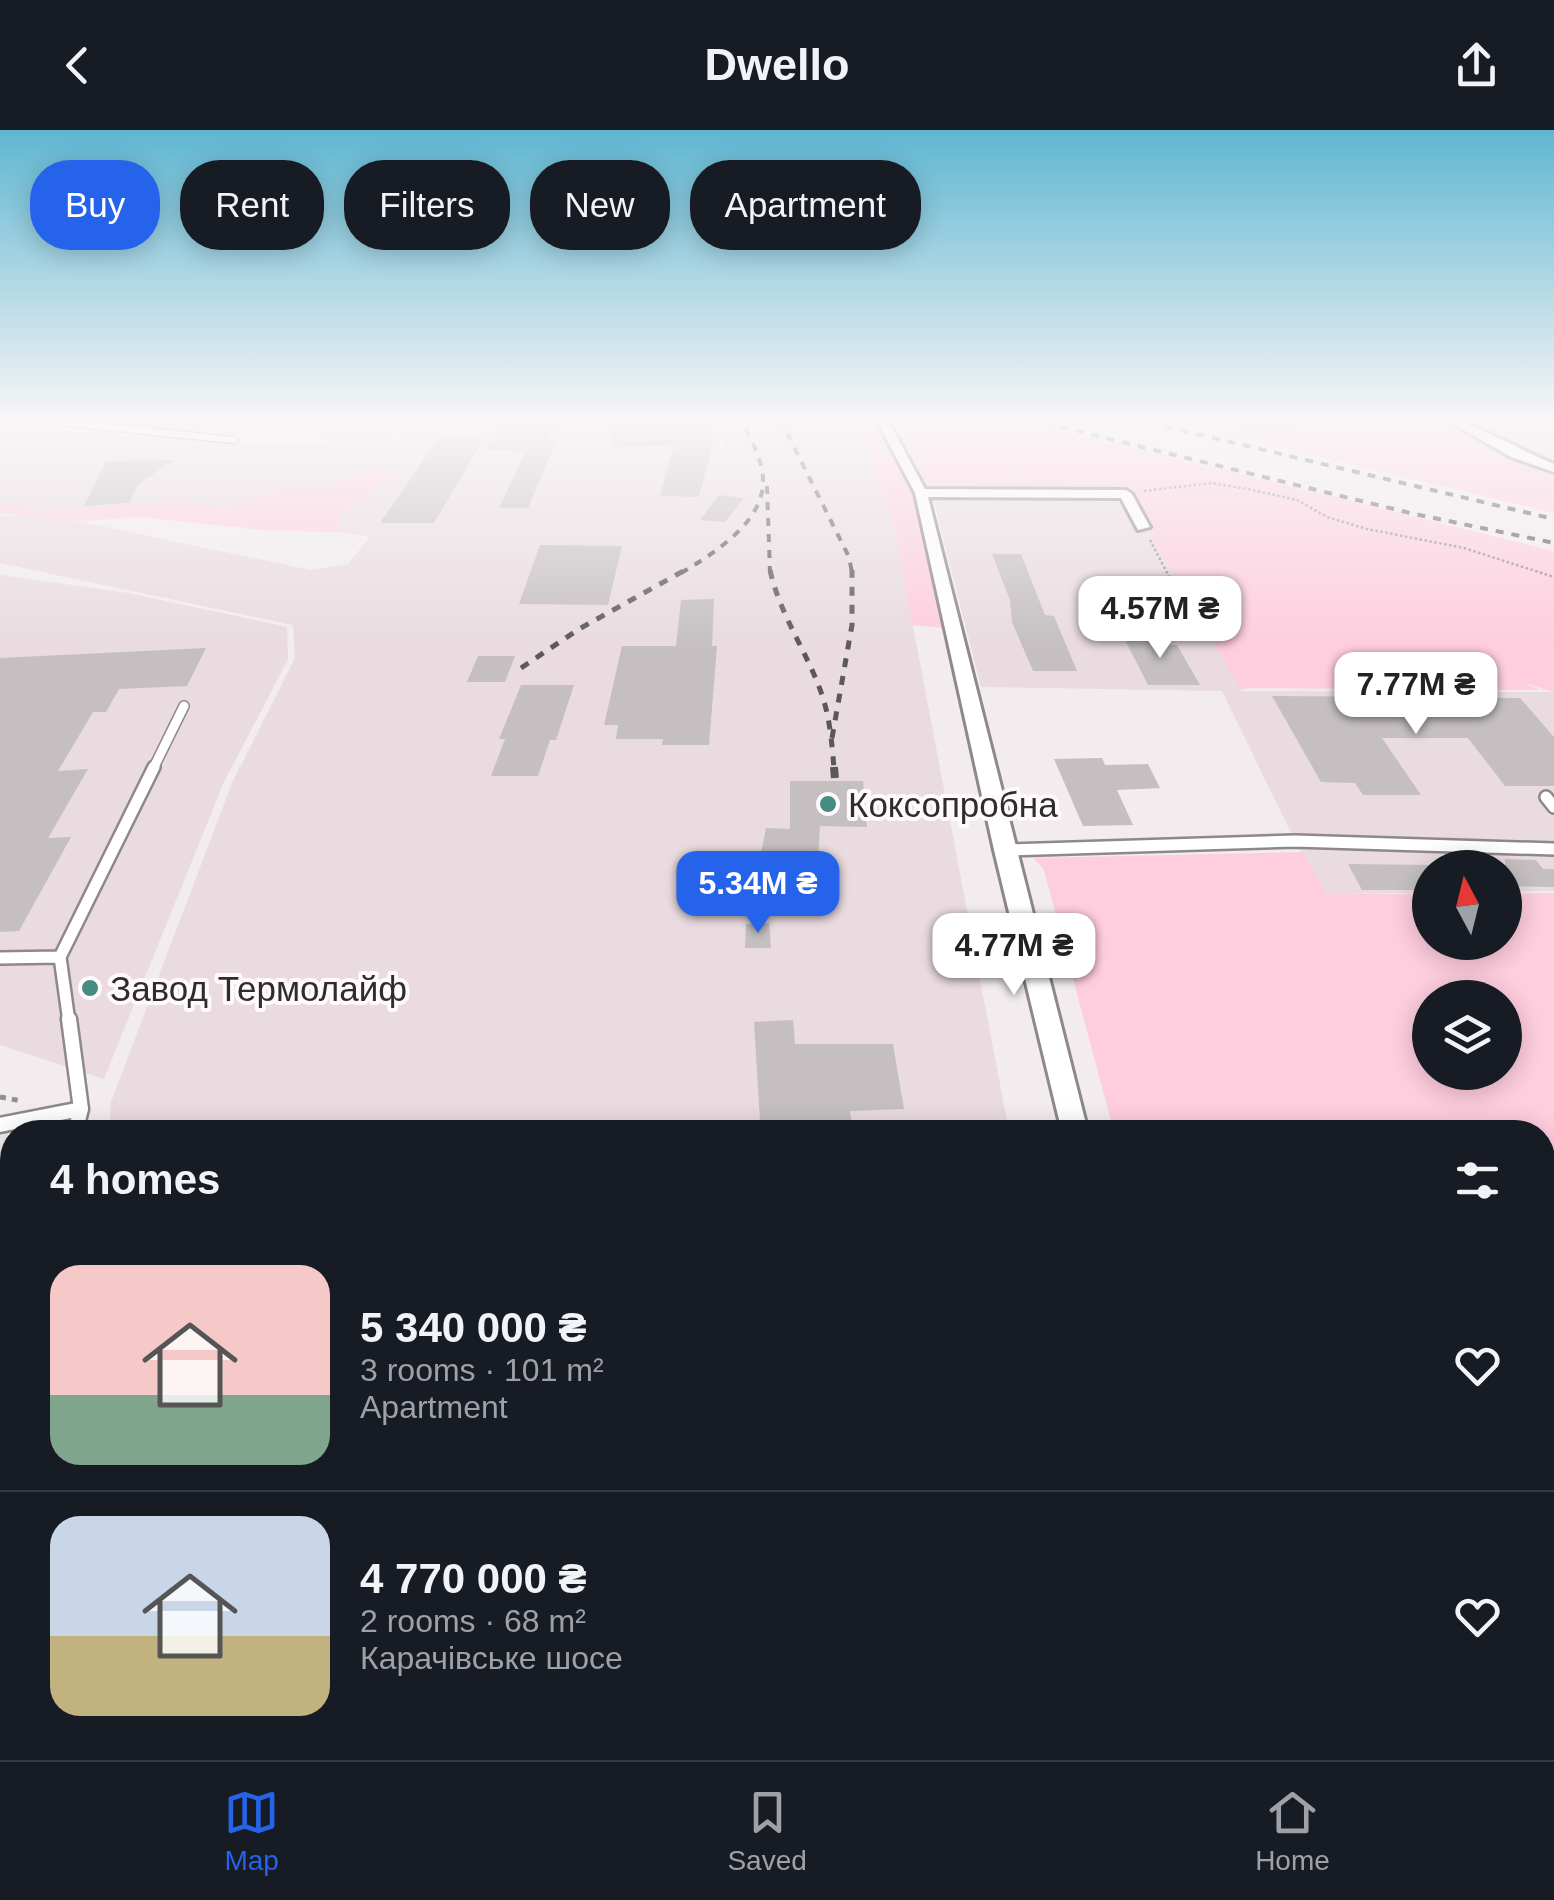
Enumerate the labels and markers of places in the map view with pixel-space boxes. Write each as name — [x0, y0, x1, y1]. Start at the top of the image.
pin: 4.57M ₴ — [1068, 576, 1252, 661]
pin: 7.77M ₴ — [1324, 652, 1508, 737]
place label: Коксопробна — [848, 785, 1058, 824]
marker: Коксопробна — [817, 793, 839, 815]
pin: 5.34M ₴ — [666, 851, 850, 936]
pin: 4.77M ₴ — [922, 913, 1106, 998]
place label: Завод Термолайф — [110, 969, 407, 1008]
marker: Завод Термолайф — [79, 977, 101, 999]

